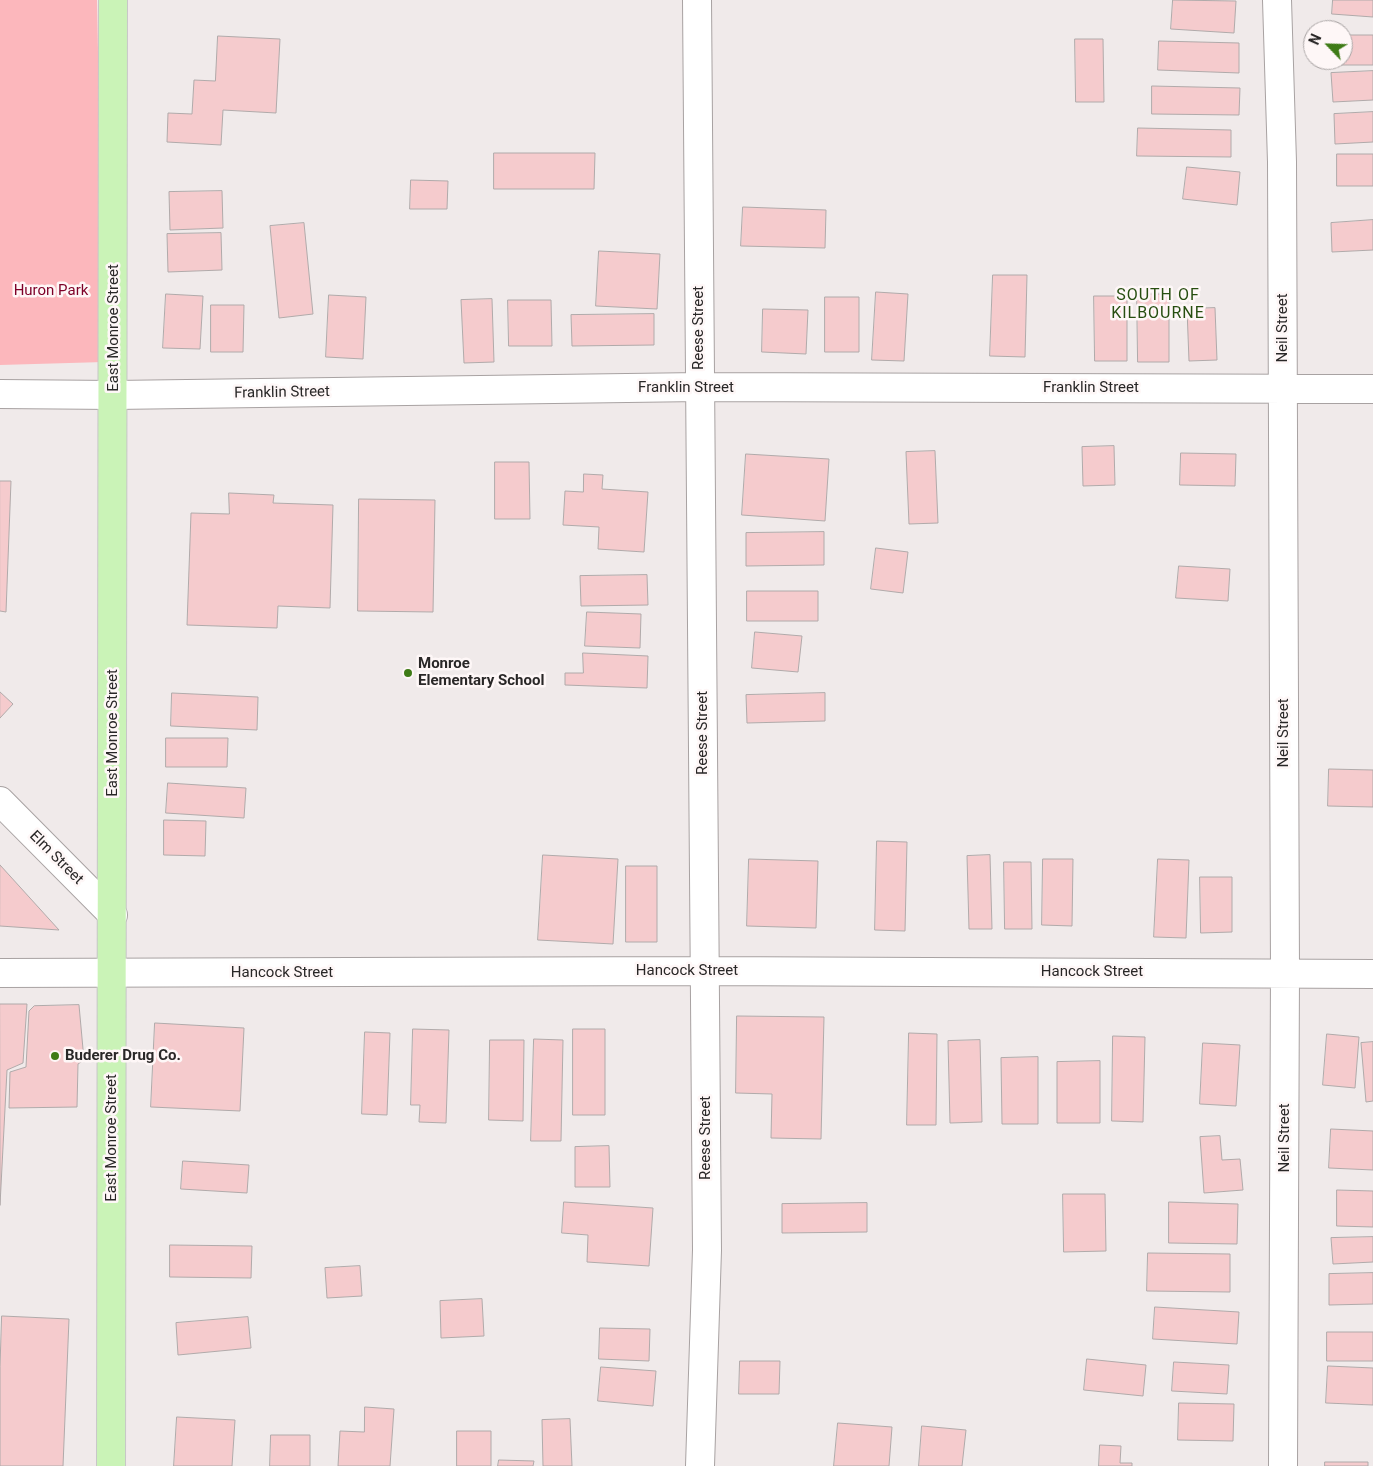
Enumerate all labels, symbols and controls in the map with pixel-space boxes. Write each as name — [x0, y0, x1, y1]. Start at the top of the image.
north arrow — [1303, 20, 1353, 70]
text: N — [1306, 32, 1325, 47]
street label: East Monroe Street — [105, 264, 123, 392]
park label: Huron Park — [14, 282, 88, 300]
street label: Reese Street — [690, 286, 708, 370]
district label: SOUTH OF KILBOURNE — [1110, 286, 1206, 324]
street label: Neil Street — [1274, 293, 1292, 363]
street label: Franklin Street — [638, 379, 734, 397]
street label: Franklin Street — [1043, 379, 1139, 397]
street label: Franklin Street — [234, 383, 330, 403]
place label: Monroe Elementary School — [418, 655, 544, 690]
marker: Monroe Elementary School — [402, 667, 414, 679]
street label: East Monroe Street — [104, 669, 122, 797]
street label: Reese Street — [694, 691, 712, 775]
street label: Neil Street — [1275, 698, 1293, 768]
street label: Elm Street — [25, 827, 87, 889]
street label: Hancock Street — [636, 962, 738, 980]
street label: Hancock Street — [1041, 963, 1143, 981]
street label: Hancock Street — [231, 964, 333, 982]
place label: Buderer Drug Co. — [65, 1047, 181, 1065]
marker: Buderer Drug Co. — [49, 1050, 61, 1062]
street label: East Monroe Street — [103, 1074, 121, 1202]
street label: Reese Street — [697, 1096, 715, 1180]
street label: Neil Street — [1276, 1103, 1294, 1173]

